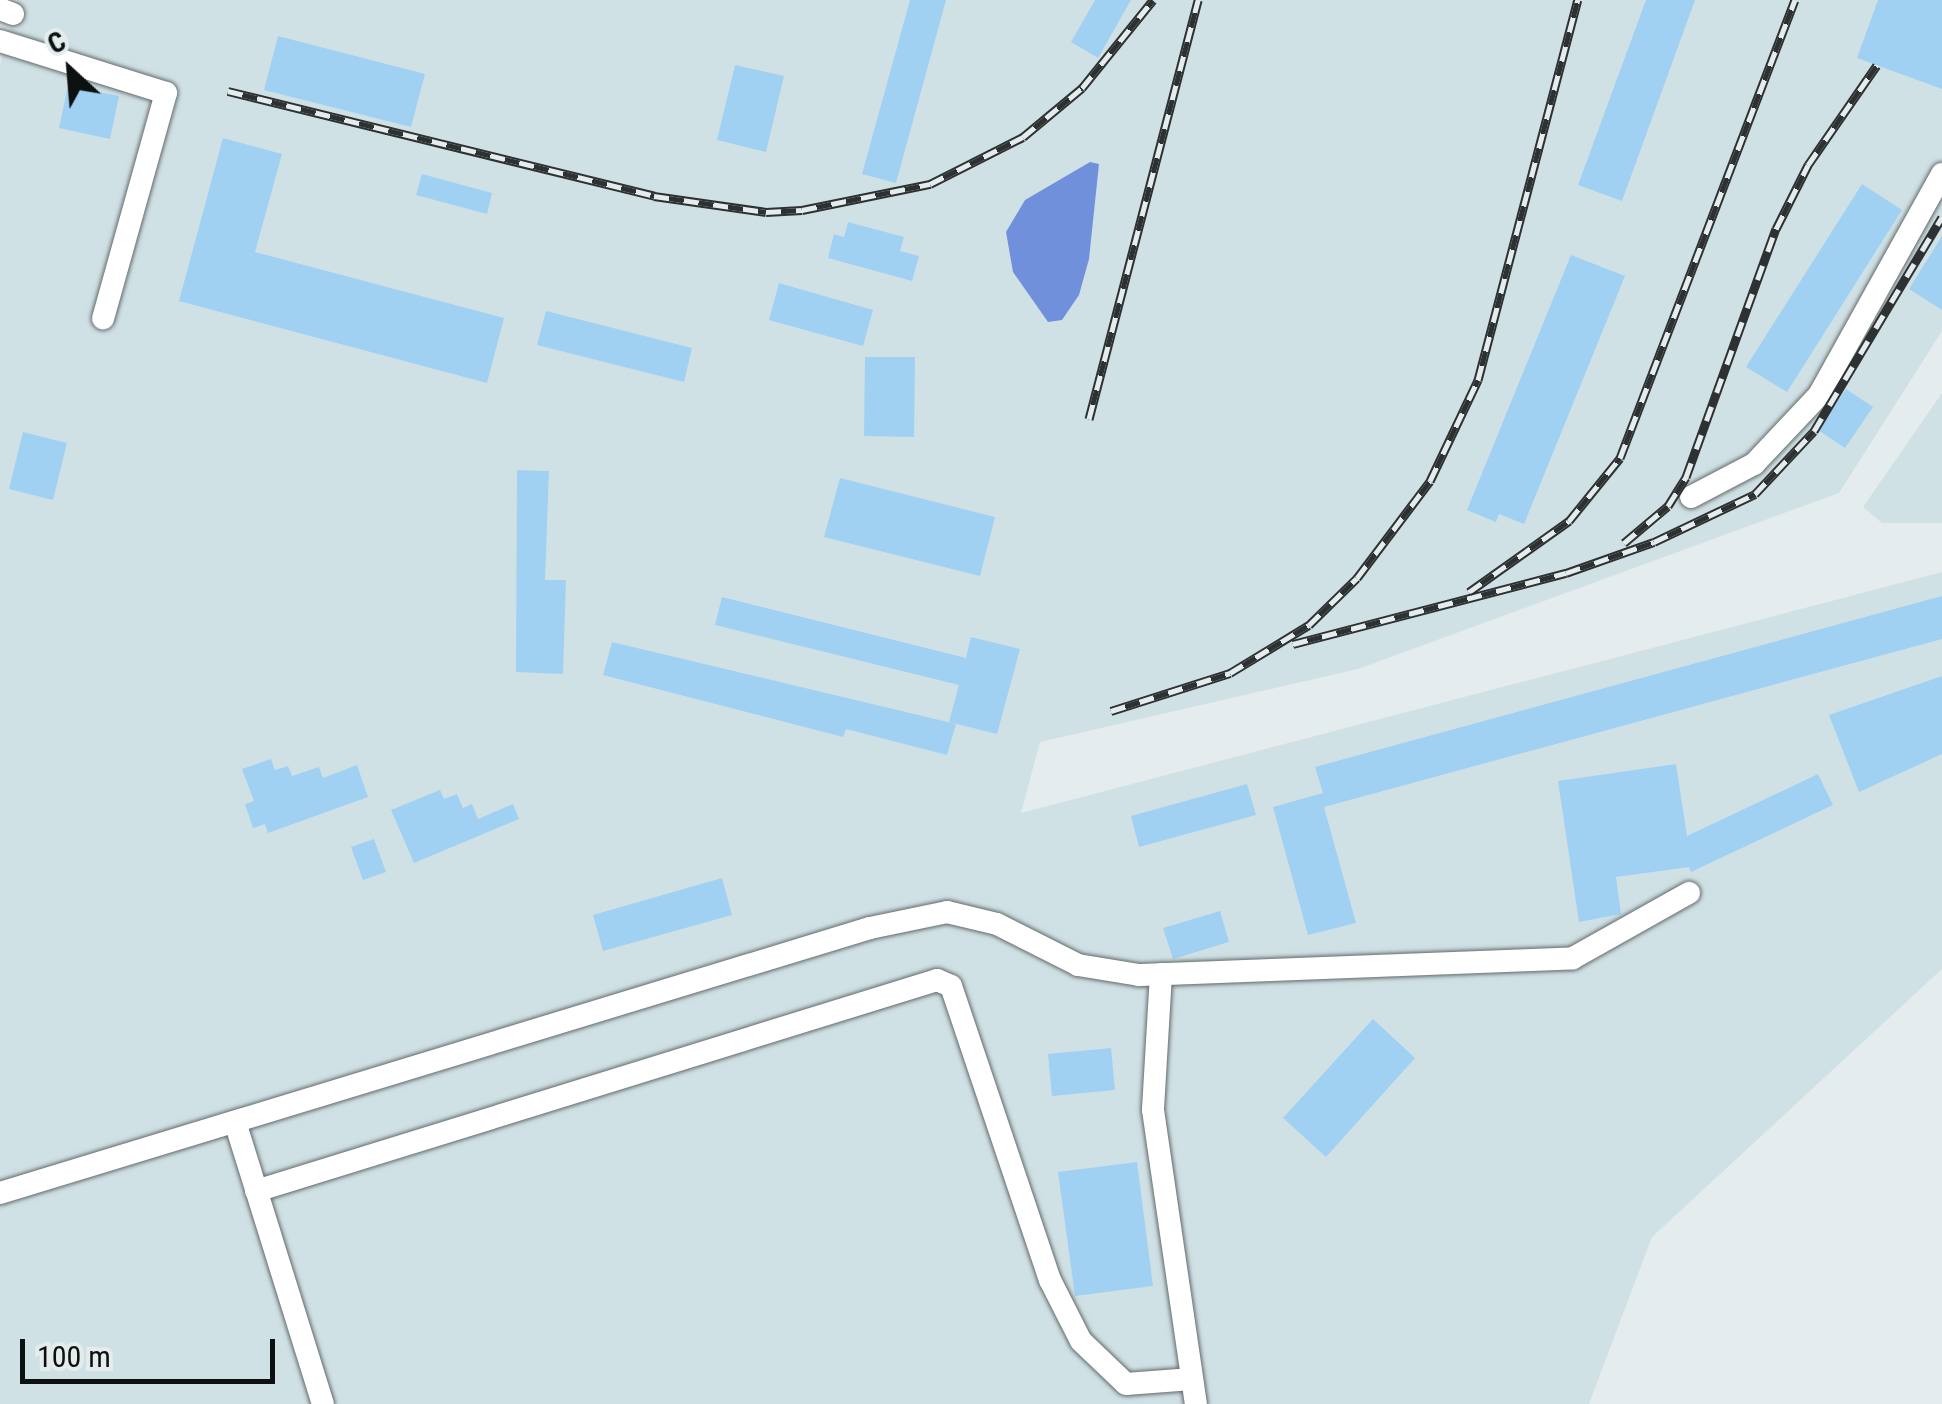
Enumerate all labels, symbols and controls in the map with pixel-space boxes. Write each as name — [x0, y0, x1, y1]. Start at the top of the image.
north arrow — [20, 20, 120, 120]
text: С — [42, 24, 71, 61]
scale bar — [25, 1319, 280, 1381]
text: 100 m — [37, 1339, 111, 1374]

